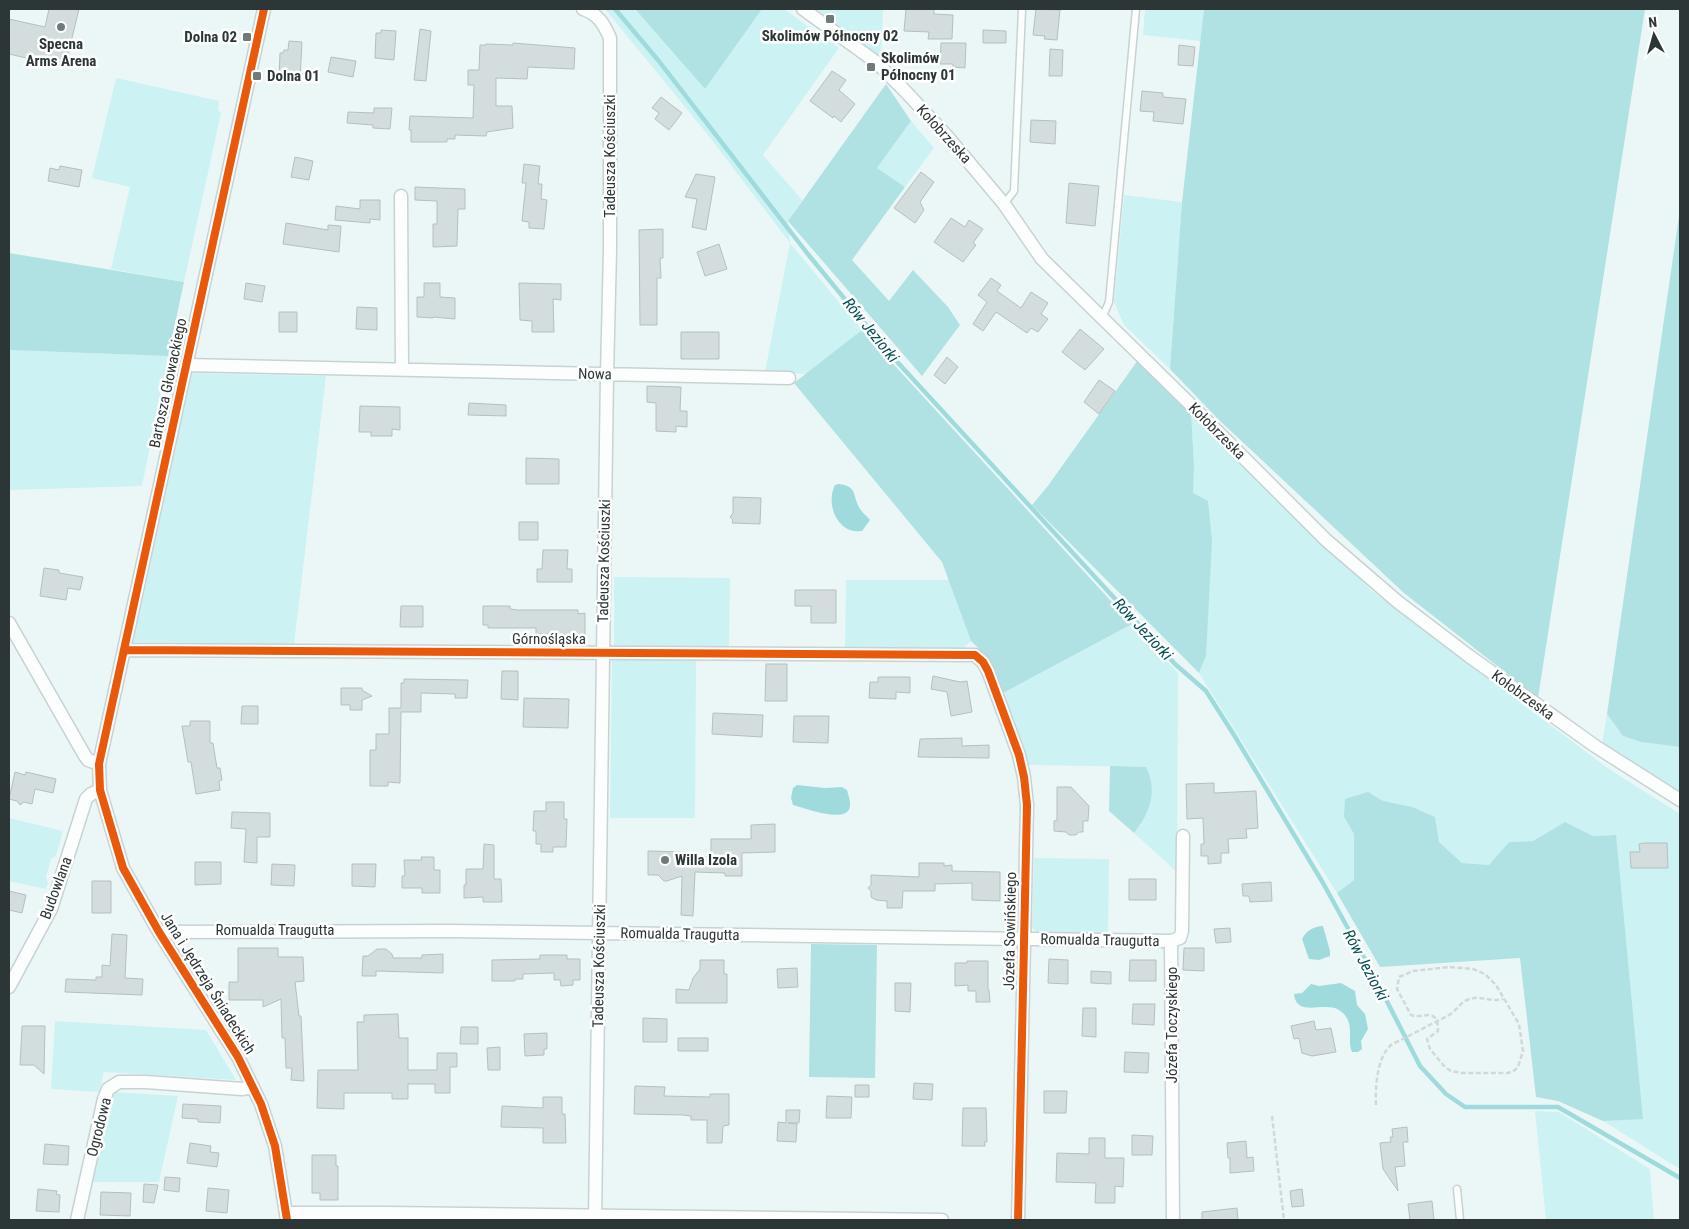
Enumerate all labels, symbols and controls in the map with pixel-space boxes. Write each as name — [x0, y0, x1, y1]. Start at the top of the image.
north arrow — [1629, 10, 1679, 60]
marker: Skolimów Północny 02 — [824, 13, 836, 25]
text: N — [1648, 14, 1658, 30]
marker: Specna Arms Arena — [55, 21, 67, 33]
place label: Skolimów Północny 02 — [762, 27, 898, 45]
place label: Dolna 02 — [184, 28, 237, 46]
marker: Dolna 02 — [241, 31, 253, 43]
place label: Specna Arms Arena — [26, 35, 96, 70]
place label: Skolimów Północny 01 — [881, 49, 956, 84]
marker: Skolimów Północny 01 — [865, 61, 877, 73]
place label: Dolna 01 — [267, 67, 320, 85]
marker: Dolna 01 — [251, 70, 263, 82]
street label: Tadeusza Kościuszki — [601, 94, 619, 218]
street label: Kołobrzeska — [913, 101, 975, 167]
water label: Rów Jeziorki — [839, 294, 903, 367]
street label: Bartosza Głowackiego — [145, 316, 191, 450]
street label: Nowa — [578, 365, 612, 383]
street label: Kołobrzeska — [1185, 399, 1249, 463]
street label: Tadeusza Kościuszki — [594, 499, 614, 623]
water label: Rów Jeziorki — [1109, 594, 1177, 664]
street label: Górnośląska — [512, 630, 586, 648]
street label: Kołobrzeska — [1488, 666, 1558, 724]
place label: Willa Izola — [675, 851, 737, 869]
street label: Budowlana — [36, 854, 76, 922]
marker: Willa Izola — [659, 854, 671, 866]
street label: Józefa Sowińskiego — [1000, 872, 1020, 990]
street label: Tadeusza Kościuszki — [589, 904, 609, 1028]
street label: Jana i Jędrzeja Śniadeckich — [157, 908, 259, 1058]
street label: Romualda Traugutta — [215, 921, 335, 939]
street label: Romualda Traugutta — [620, 924, 740, 944]
water label: Rów Jeziorki — [1339, 926, 1393, 1004]
street label: Romualda Traugutta — [1040, 930, 1160, 950]
street label: Józefa Toczyskiego — [1163, 967, 1181, 1083]
street label: Ogrodowa — [83, 1096, 115, 1158]

